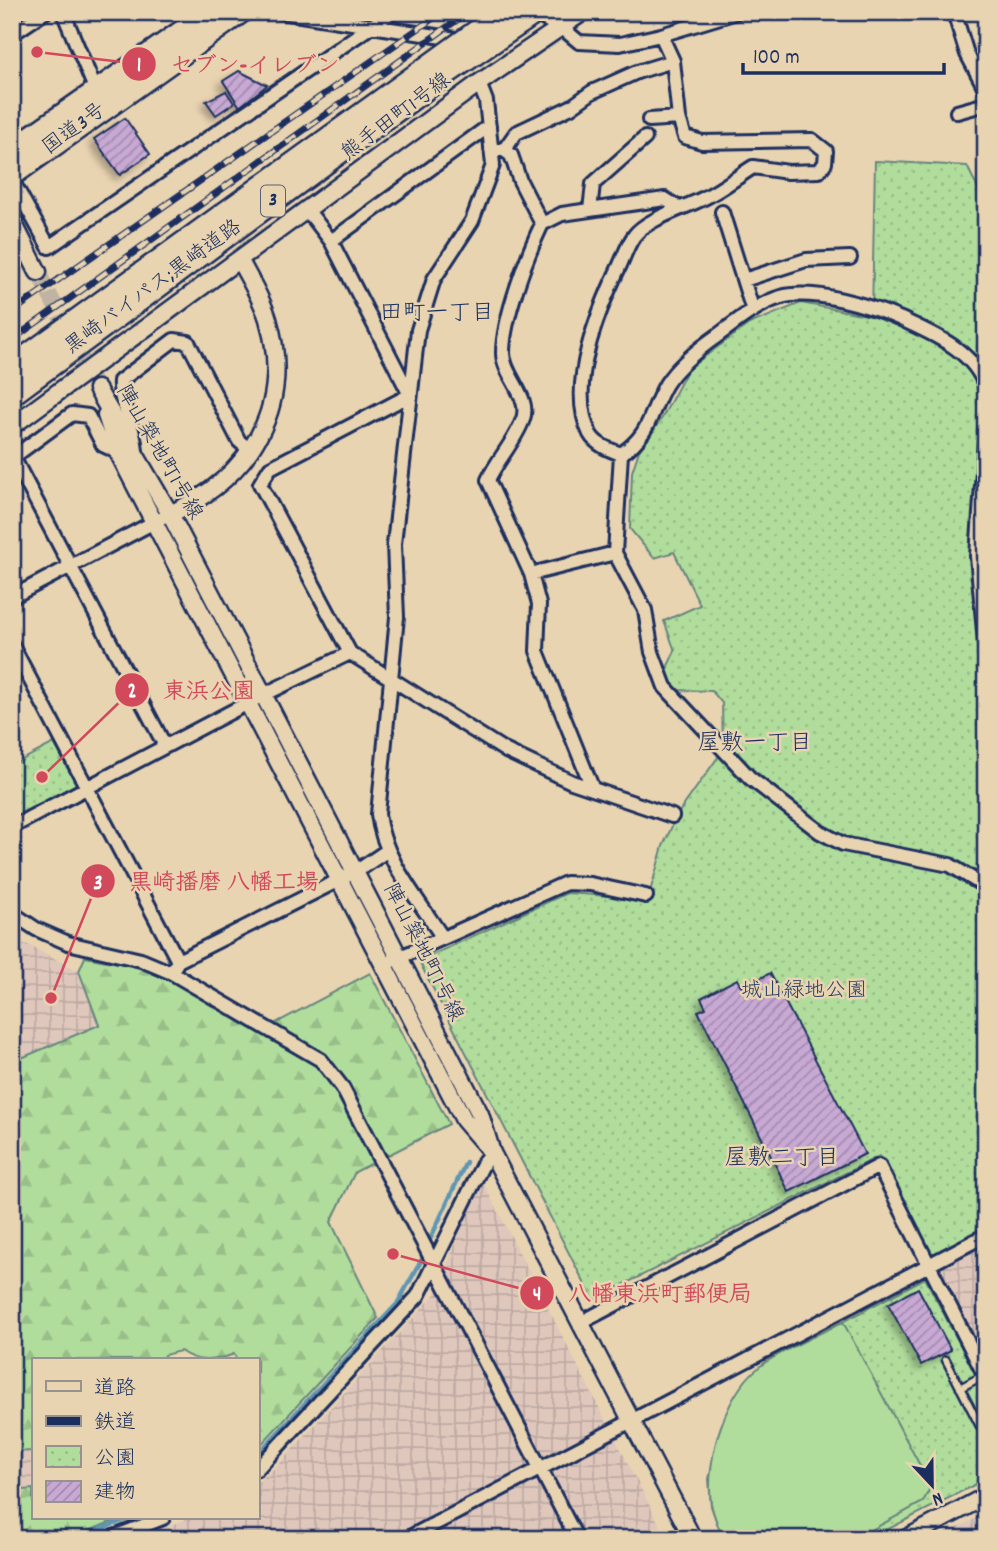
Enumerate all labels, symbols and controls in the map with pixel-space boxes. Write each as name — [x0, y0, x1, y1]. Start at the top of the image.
scale bar — [743, 32, 944, 76]
callout: セブン-イレブン — [122, 42, 354, 86]
text: 100 m — [753, 44, 800, 74]
text: セブン-イレブン — [171, 51, 339, 84]
text: 1 — [137, 52, 141, 82]
street label: 熊手田町1号線 — [336, 67, 458, 169]
street label: 国道3号 — [37, 97, 113, 163]
road number: 3 — [261, 186, 285, 216]
street label: 黒崎バイパス;黒崎道路 — [59, 213, 249, 363]
district label: 田町一丁目 — [380, 298, 495, 331]
street label: 陣山築地町1号線 — [107, 380, 209, 526]
callout: 東浜公園 — [114, 668, 269, 712]
text: 東浜公園 — [163, 677, 255, 710]
text: 2 — [127, 678, 137, 708]
district label: 屋敷一丁目 — [698, 728, 813, 761]
callout: 黒崎播磨 八幡工場 — [81, 859, 333, 903]
text: 黒崎播磨 八幡工場 — [129, 868, 319, 901]
text: 3 — [93, 870, 103, 900]
street label: 陣山築地町1号線 — [374, 879, 470, 1027]
park label: 城山緑地公園 — [741, 977, 867, 1007]
district label: 屋敷二丁目 — [725, 1143, 840, 1176]
callout: 八幡東浜町郵便局 — [519, 1271, 766, 1315]
text: 八幡東浜町郵便局 — [568, 1280, 752, 1313]
text: 4 — [533, 1281, 541, 1311]
legend — [32, 1358, 259, 1520]
text: 道路 — [94, 1375, 136, 1405]
text: 鉄道 — [94, 1409, 136, 1439]
text: 公園 — [94, 1445, 136, 1475]
north arrow — [897, 1450, 967, 1520]
text: 建物 — [94, 1479, 136, 1509]
text: N — [928, 1483, 946, 1512]

